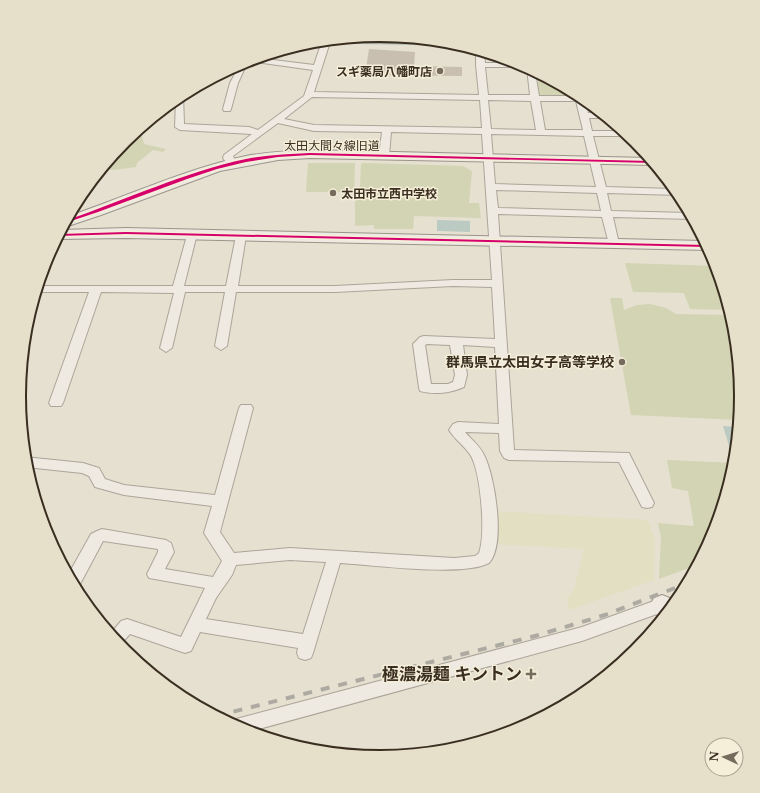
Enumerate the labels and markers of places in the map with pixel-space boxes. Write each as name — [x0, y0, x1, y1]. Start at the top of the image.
place label: スギ薬局八幡町店 — [336, 64, 432, 79]
marker: スギ薬局八幡町店 — [435, 66, 445, 76]
place label: 太田市立西中学校 — [341, 186, 437, 201]
marker: 太田市立西中学校 — [328, 188, 338, 198]
place label: 群馬県立太田女子高等学校 — [446, 353, 614, 371]
marker: 群馬県立太田女子高等学校 — [617, 357, 627, 367]
place label: 極濃湯麺 キントン — [382, 664, 522, 685]
marker: 極濃湯麺 キントン — [525, 668, 537, 680]

